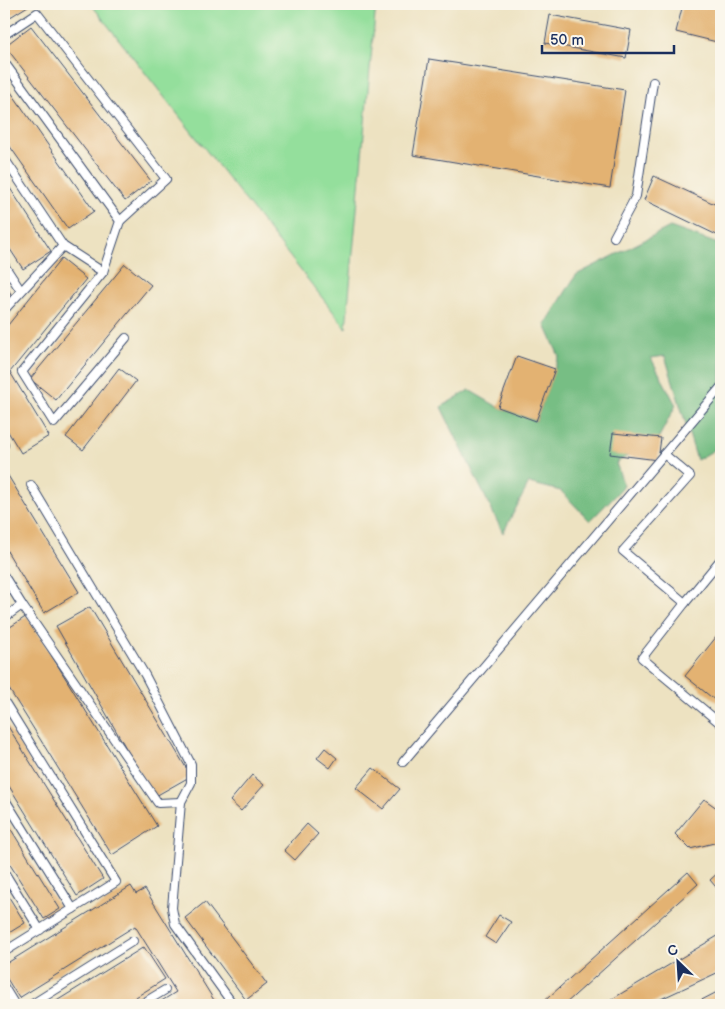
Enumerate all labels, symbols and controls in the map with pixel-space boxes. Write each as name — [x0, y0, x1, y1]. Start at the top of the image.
scale bar — [542, 22, 675, 54]
text: 50 m — [550, 31, 584, 50]
north arrow — [652, 936, 702, 986]
text: С — [665, 941, 681, 960]

